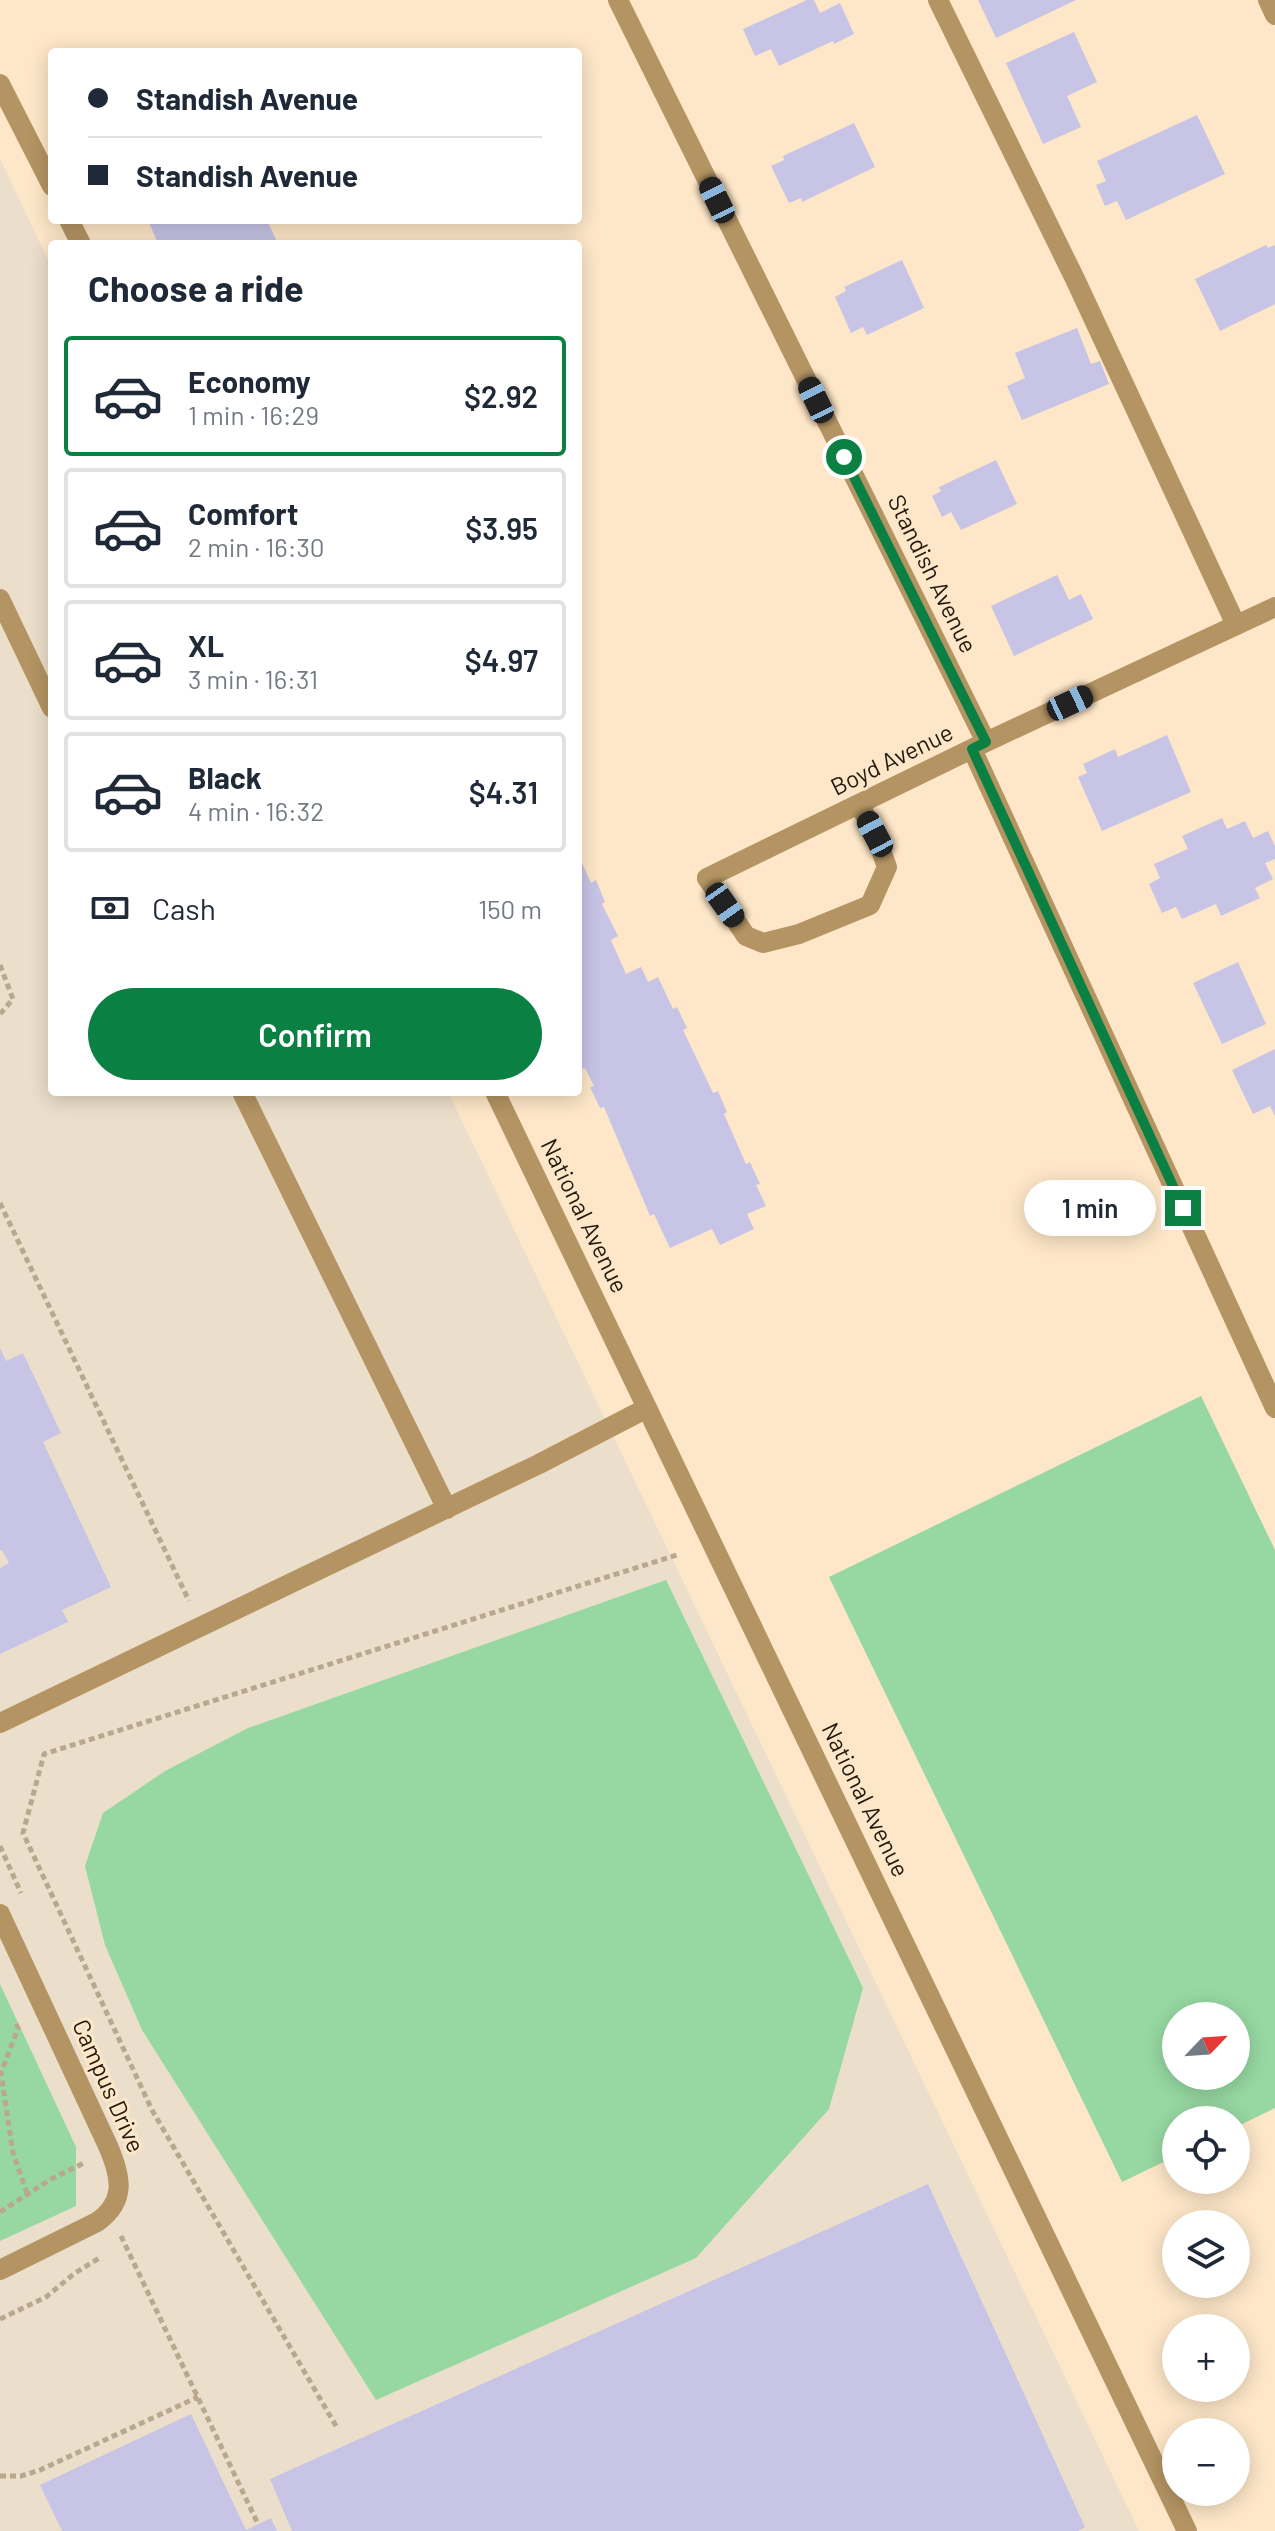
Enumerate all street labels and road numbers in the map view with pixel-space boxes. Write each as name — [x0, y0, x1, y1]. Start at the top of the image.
street label: Standish Avenue — [882, 489, 984, 657]
street label: Boyd Avenue — [825, 717, 957, 801]
street label: National Avenue — [535, 1133, 635, 1297]
street label: National Avenue — [816, 1717, 916, 1881]
street label: Campus Drive — [67, 2014, 152, 2156]

